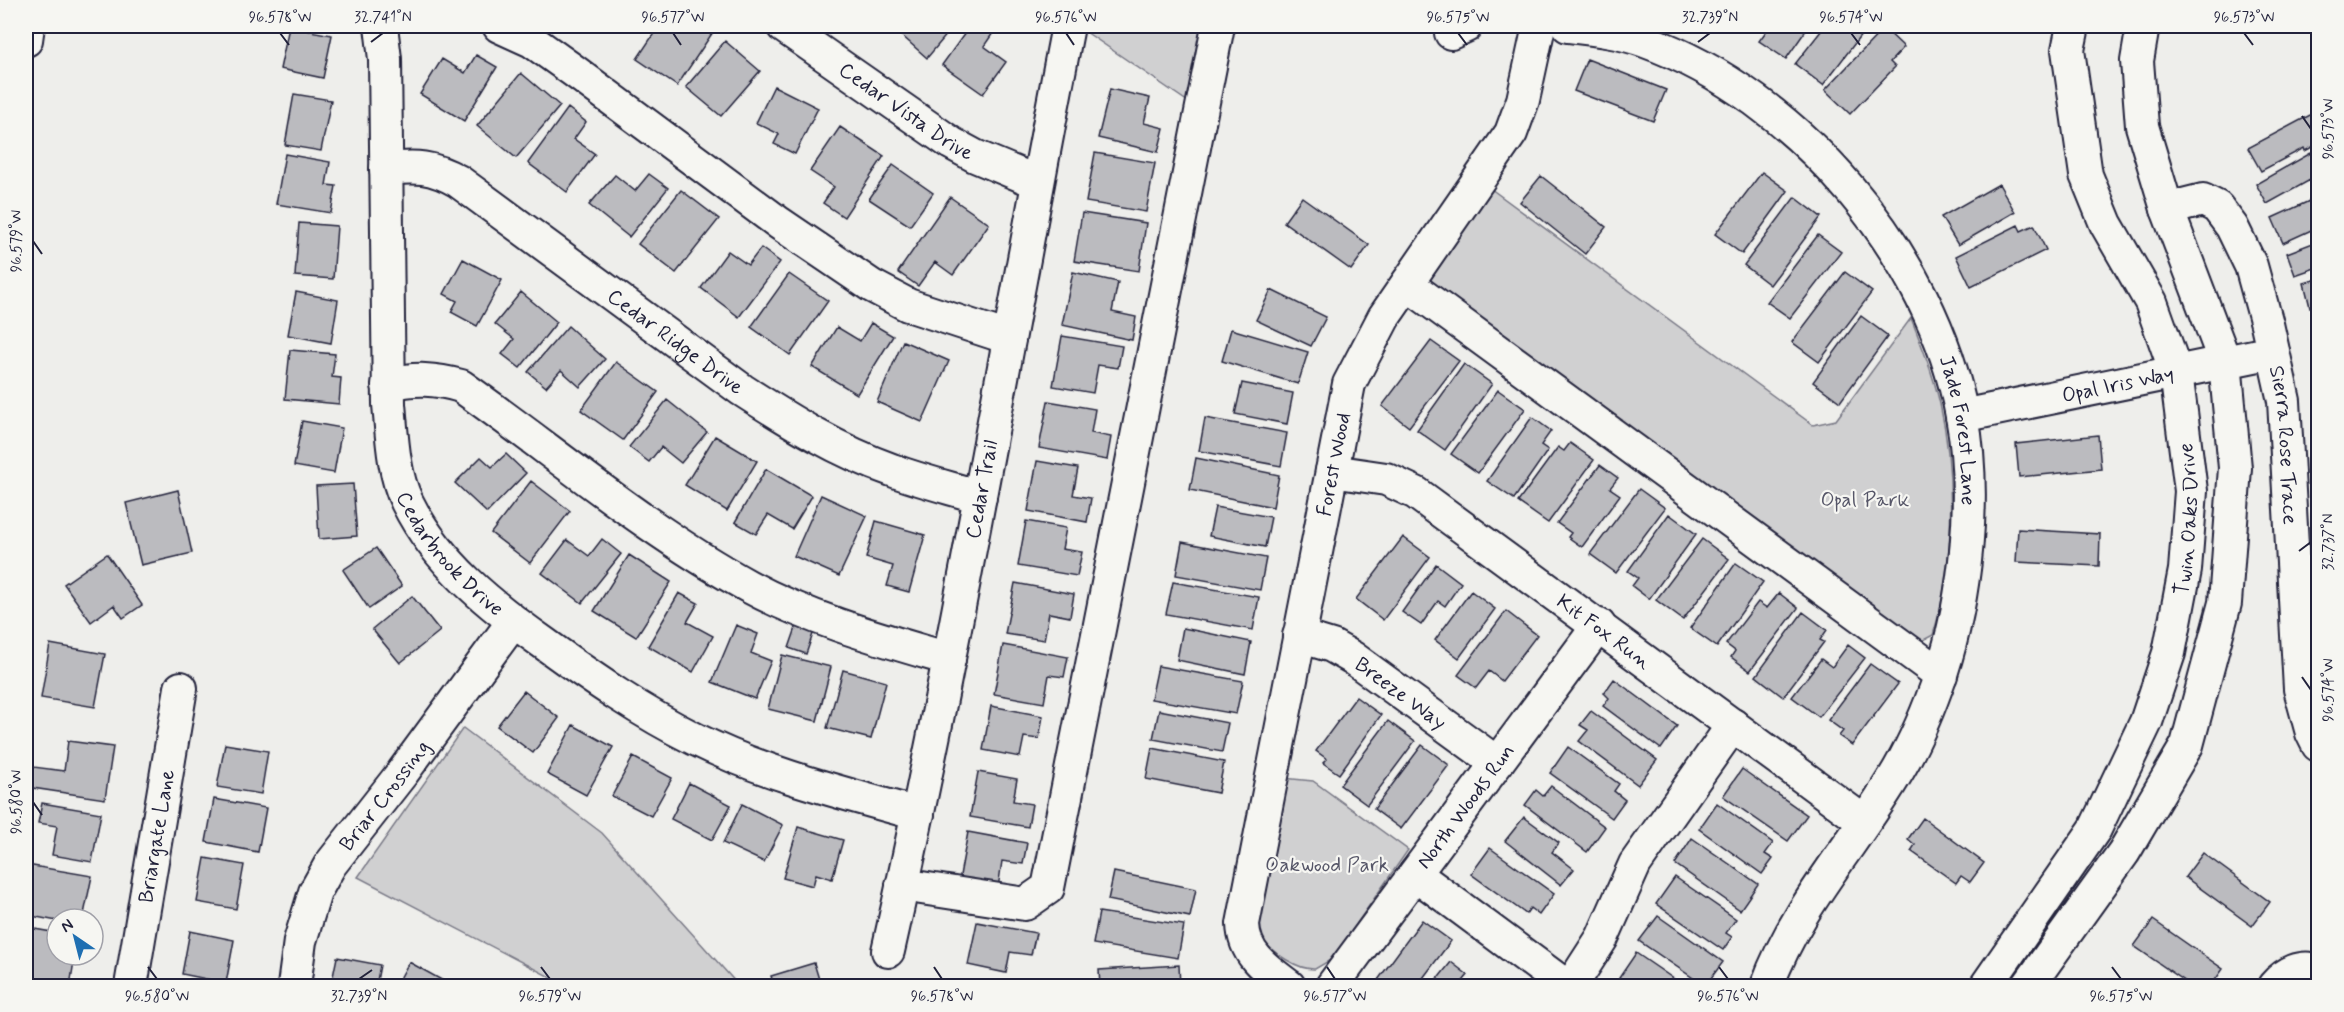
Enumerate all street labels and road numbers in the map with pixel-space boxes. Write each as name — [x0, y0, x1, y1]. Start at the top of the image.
street label: Cedar Vista Drive — [833, 56, 978, 168]
street label: Cedar Ridge Drive — [601, 283, 749, 402]
street label: Jade Forest Lane — [1932, 352, 1982, 506]
street label: Opal Iris Way — [2060, 360, 2176, 410]
street label: Sierra Rose Trace — [2262, 363, 2304, 525]
street label: Forest Wood — [1310, 410, 1358, 519]
street label: Cedar Trail — [959, 438, 1005, 541]
street label: Twin Oaks Drive — [2167, 441, 2206, 598]
street label: Cedarbrook Drive — [389, 487, 509, 623]
street label: Kit Fox Run — [1551, 588, 1657, 676]
street label: Breeze Way — [1349, 651, 1452, 737]
street label: Briar Crossing — [333, 735, 437, 857]
street label: North Woods Run — [1410, 738, 1522, 875]
street label: Briargate Lane — [132, 767, 182, 905]

